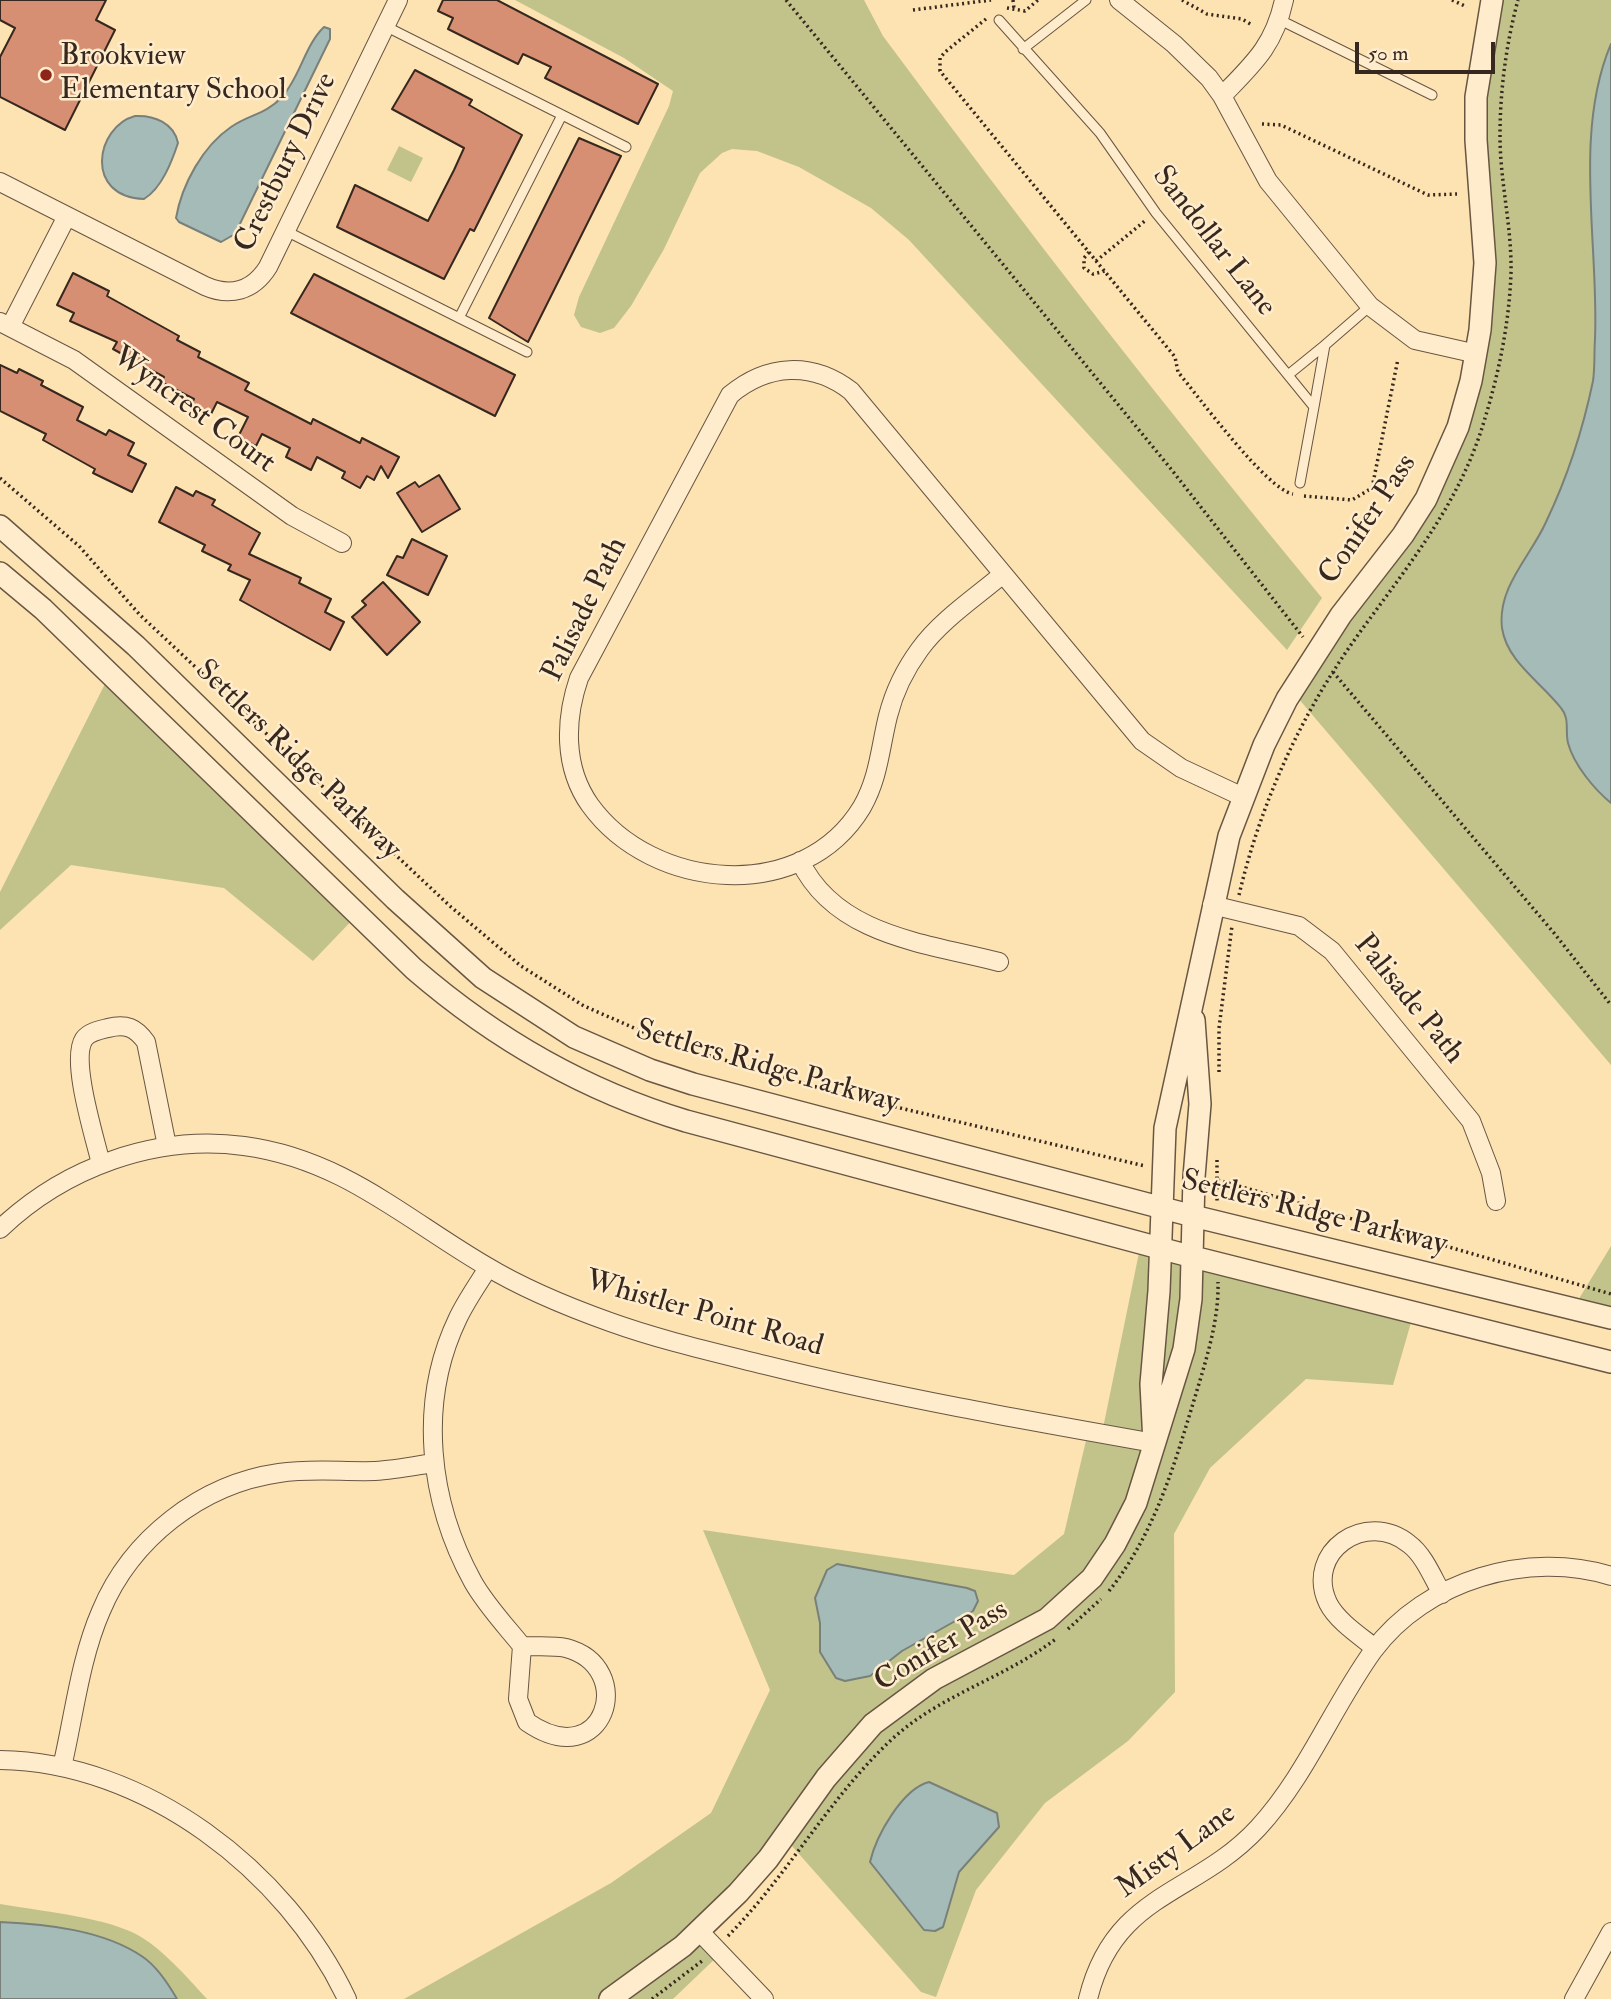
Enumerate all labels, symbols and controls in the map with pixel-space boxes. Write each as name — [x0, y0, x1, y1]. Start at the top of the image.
scale bar — [1359, 28, 1499, 72]
place label: Brookview Elementary School — [60, 40, 286, 110]
text: 50 m — [1368, 40, 1409, 67]
marker: Brookview Elementary School — [38, 67, 54, 83]
street label: Crestbury Drive — [228, 68, 346, 258]
street label: Sandollar Lane — [1143, 160, 1283, 324]
street label: Wyncrest Court — [104, 340, 282, 482]
street label: Conifer Pass — [1312, 448, 1426, 592]
street label: Palisade Path — [536, 532, 636, 688]
street label: Settlers Ridge Parkway — [187, 653, 407, 869]
street label: Palisade Path — [1345, 928, 1471, 1072]
street label: Settlers Ridge Parkway — [631, 1013, 903, 1123]
street label: Settlers Ridge Parkway — [1178, 1164, 1450, 1264]
street label: Whistler Point Road — [581, 1264, 827, 1366]
street label: Conifer Pass — [869, 1593, 1015, 1701]
street label: Misty Lane — [1110, 1797, 1244, 1907]

